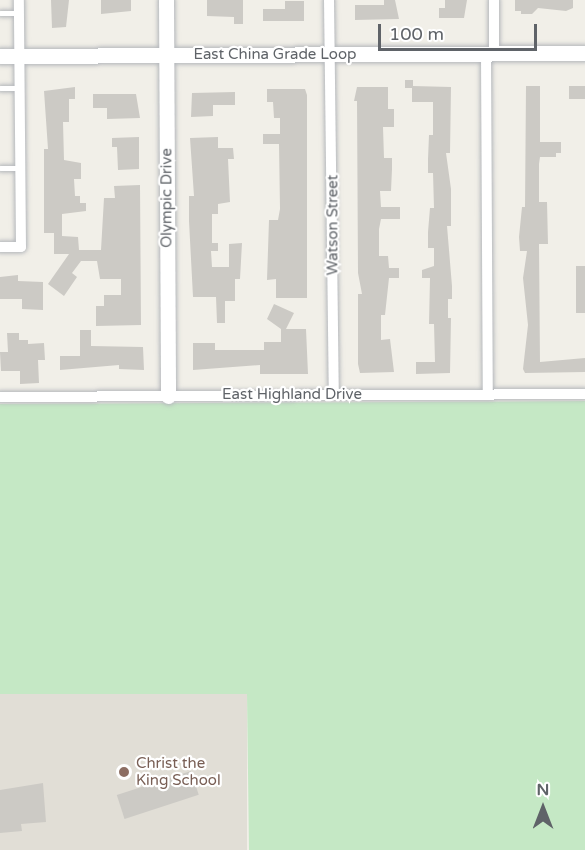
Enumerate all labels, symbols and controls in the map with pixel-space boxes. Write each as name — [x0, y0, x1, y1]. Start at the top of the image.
scale bar — [381, 12, 540, 50]
text: 100 m — [389, 23, 444, 45]
street label: East China Grade Loop — [193, 46, 357, 64]
street label: Olympic Drive — [158, 148, 176, 248]
street label: Watson Street — [324, 175, 342, 275]
street label: East Highland Drive — [222, 386, 362, 404]
place label: Christ the King School — [136, 754, 221, 789]
marker: Christ the King School — [117, 765, 131, 779]
north arrow — [513, 778, 573, 838]
text: N — [537, 780, 549, 800]

